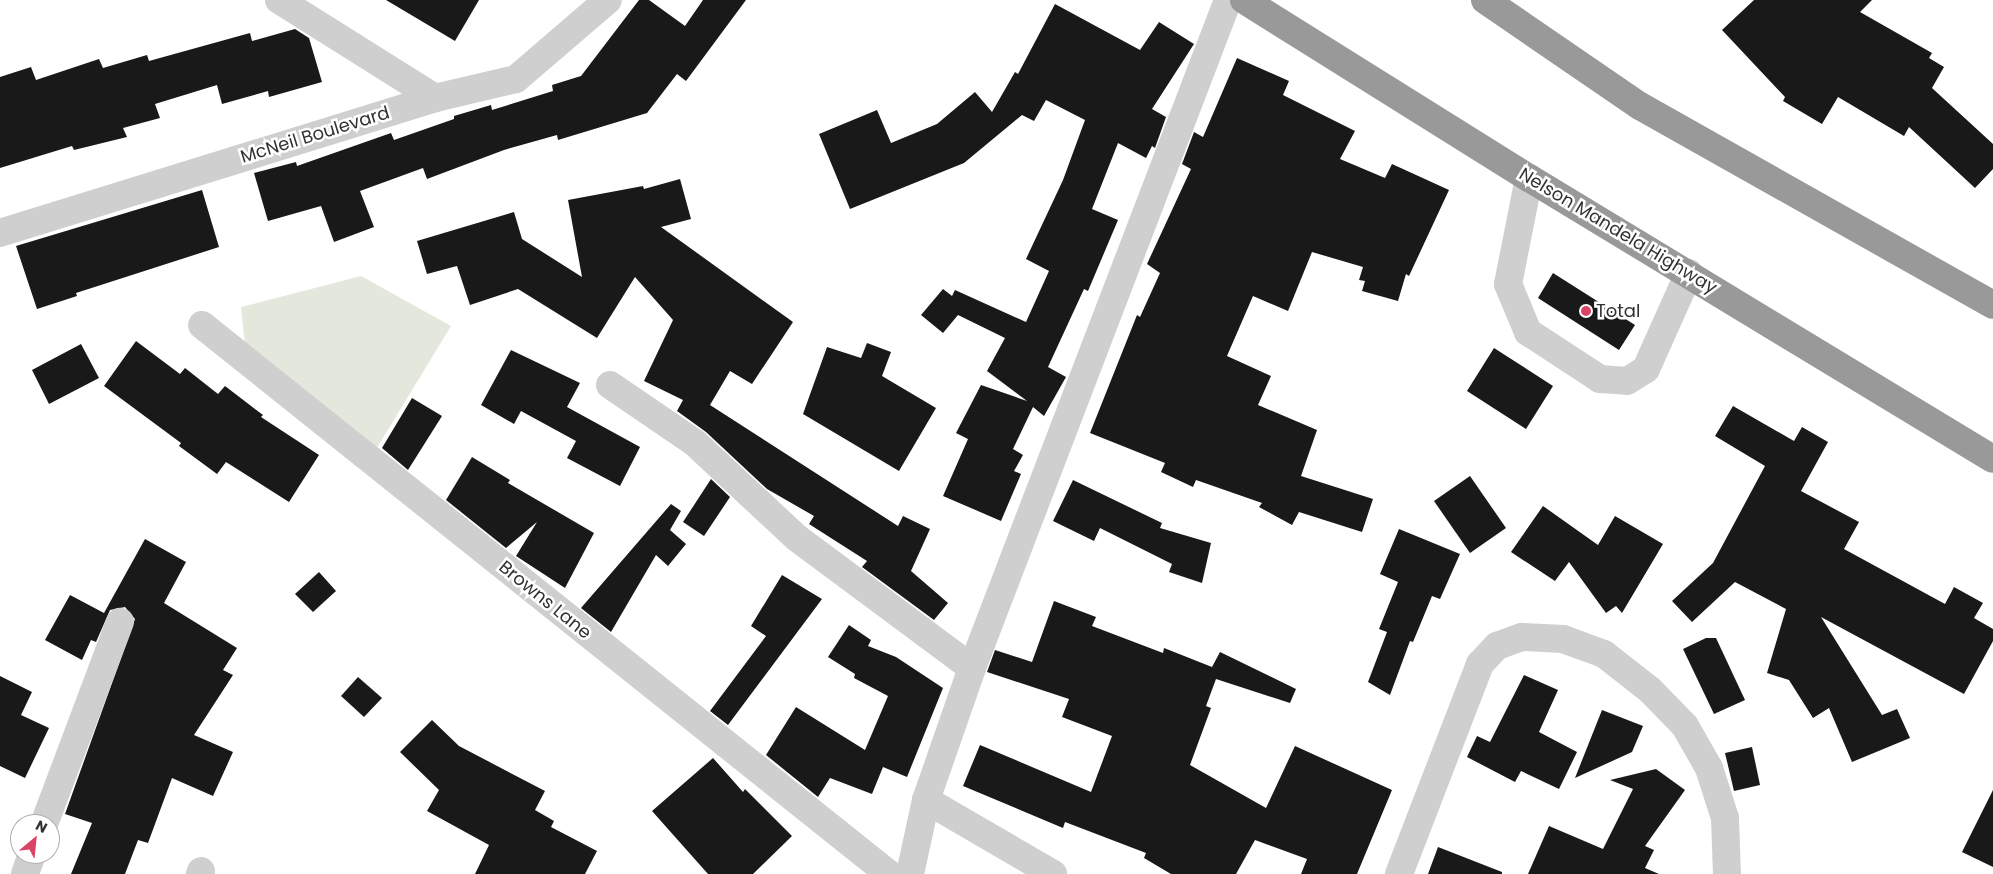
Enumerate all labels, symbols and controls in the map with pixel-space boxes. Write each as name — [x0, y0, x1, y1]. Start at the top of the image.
street label: McNeil Boulevard — [238, 102, 392, 168]
street label: Nelson Mandela Highway — [1515, 163, 1721, 299]
place label: Total — [1596, 300, 1640, 322]
marker: Total — [1580, 305, 1592, 317]
street label: Browns Lane — [495, 556, 595, 644]
north arrow — [10, 814, 60, 864]
text: N — [32, 815, 51, 838]

